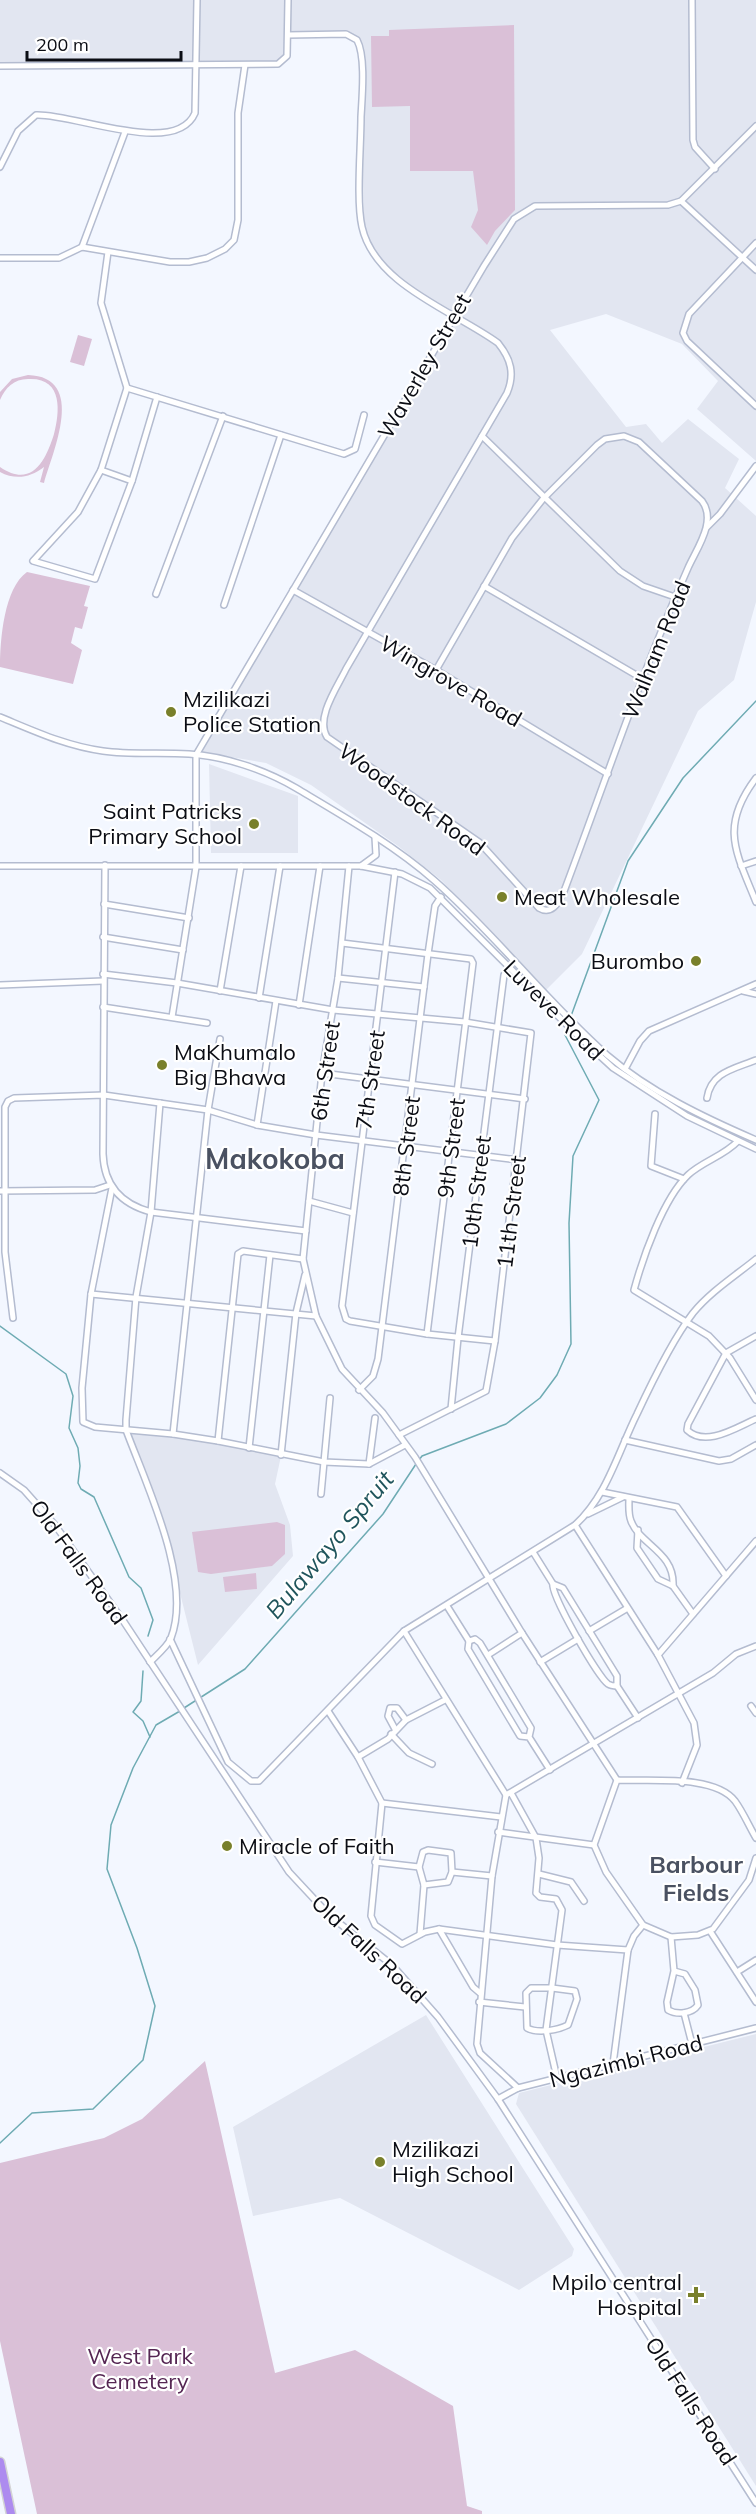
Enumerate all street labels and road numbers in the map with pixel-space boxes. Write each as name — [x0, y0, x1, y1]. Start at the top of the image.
street label: Waverley Street — [371, 288, 477, 444]
street label: Walham Road — [616, 577, 696, 723]
street label: Wingrove Road — [375, 629, 527, 733]
street label: Woodstock Road — [333, 736, 491, 862]
street label: Luveve Road — [498, 954, 610, 1066]
street label: 6th Street — [304, 1019, 346, 1123]
street label: 7th Street — [349, 1028, 391, 1132]
street label: 8th Street — [386, 1094, 426, 1198]
street label: 9th Street — [431, 1096, 471, 1200]
street label: 10th Street — [455, 1134, 497, 1250]
street label: 11th Street — [490, 1154, 532, 1270]
street label: Old Falls Road — [24, 1494, 134, 1630]
street label: Old Falls Road — [306, 1889, 432, 2009]
street label: Ngazimbi Road — [546, 2028, 706, 2094]
street label: Old Falls Road — [639, 2332, 743, 2470]

